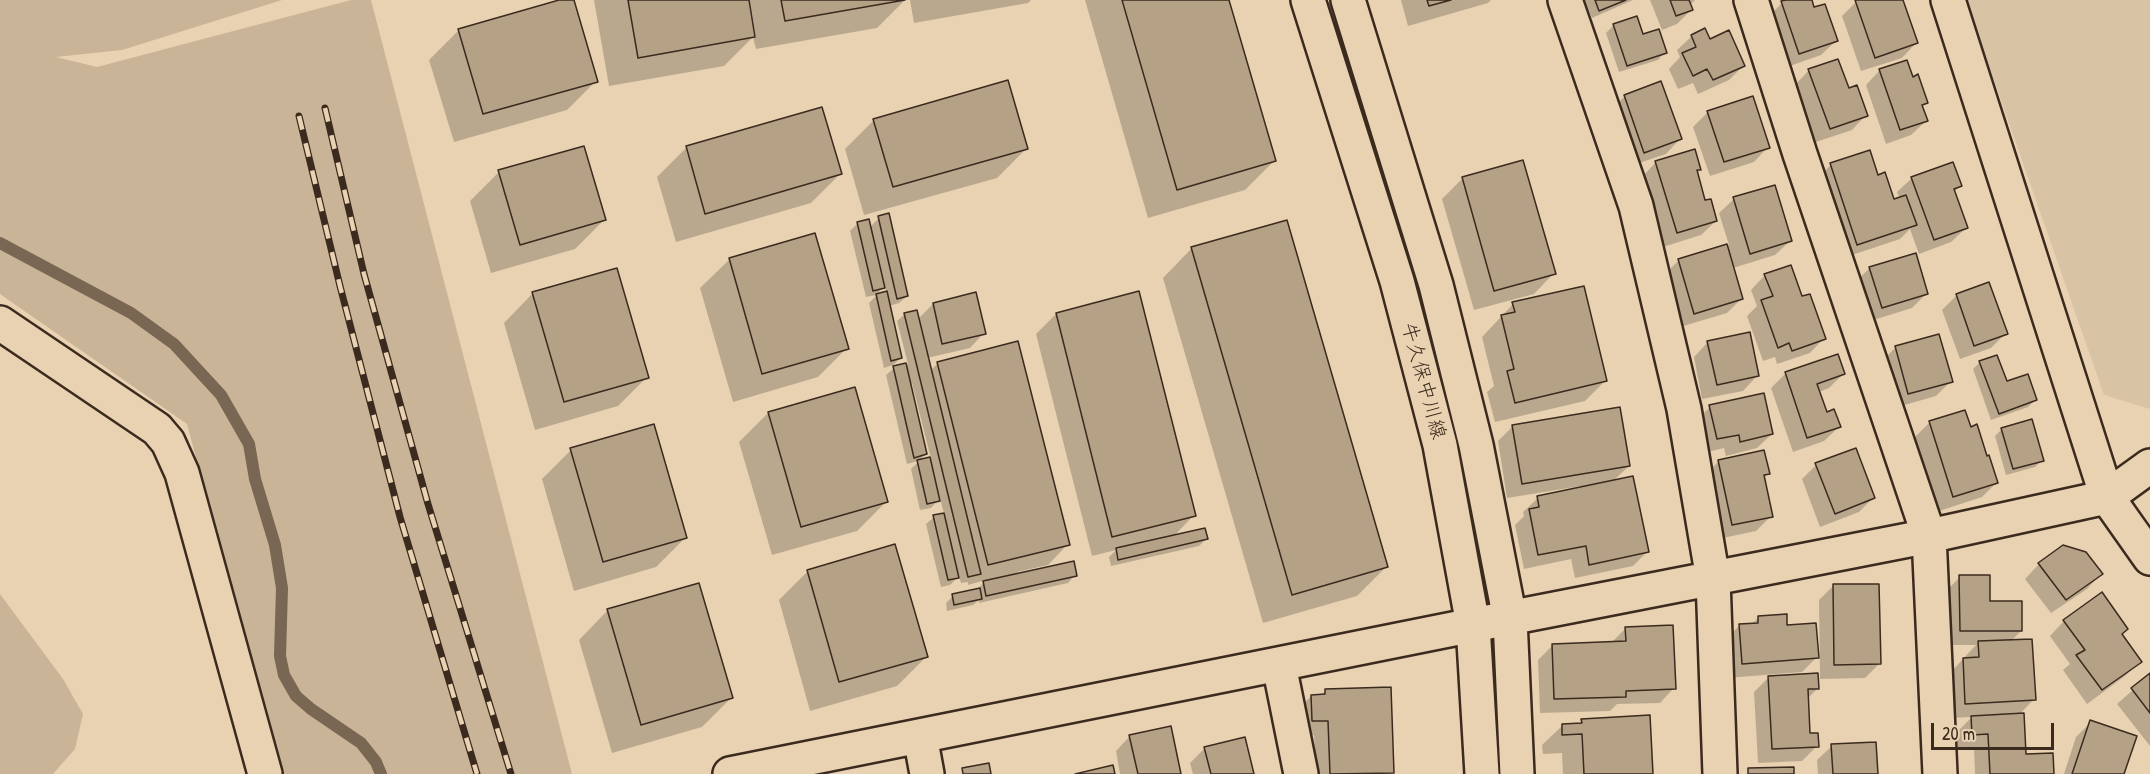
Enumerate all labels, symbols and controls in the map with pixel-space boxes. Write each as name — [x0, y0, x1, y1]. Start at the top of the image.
street label: 牛久保中川線 — [1396, 320, 1450, 442]
scale bar — [1934, 711, 2057, 749]
text: 20 m — [1942, 721, 1975, 746]

